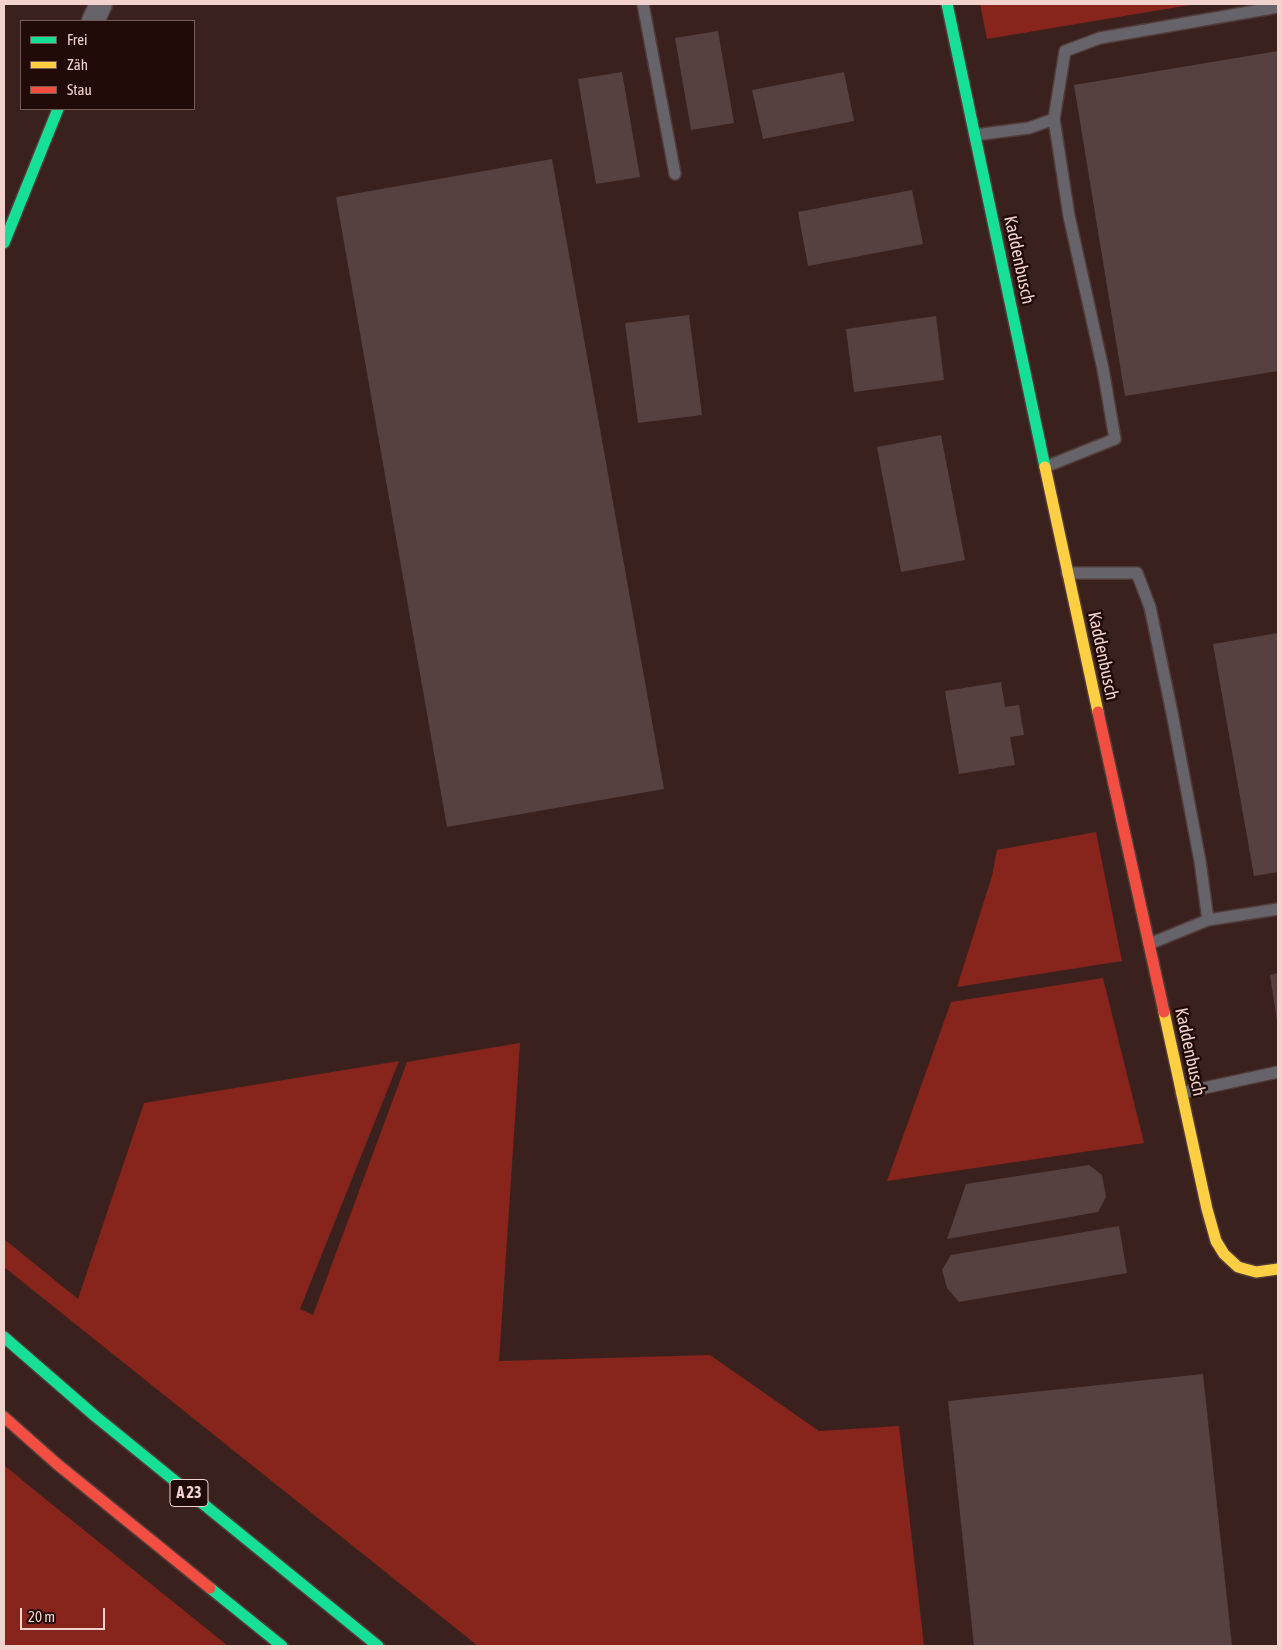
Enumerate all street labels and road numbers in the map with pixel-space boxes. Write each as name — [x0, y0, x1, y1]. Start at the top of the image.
street label: Kaddenbusch — [999, 214, 1039, 306]
street label: Kaddenbusch — [1083, 610, 1123, 702]
street label: Kaddenbusch — [1170, 1006, 1210, 1098]
road number: A 23 — [170, 1480, 208, 1506]

